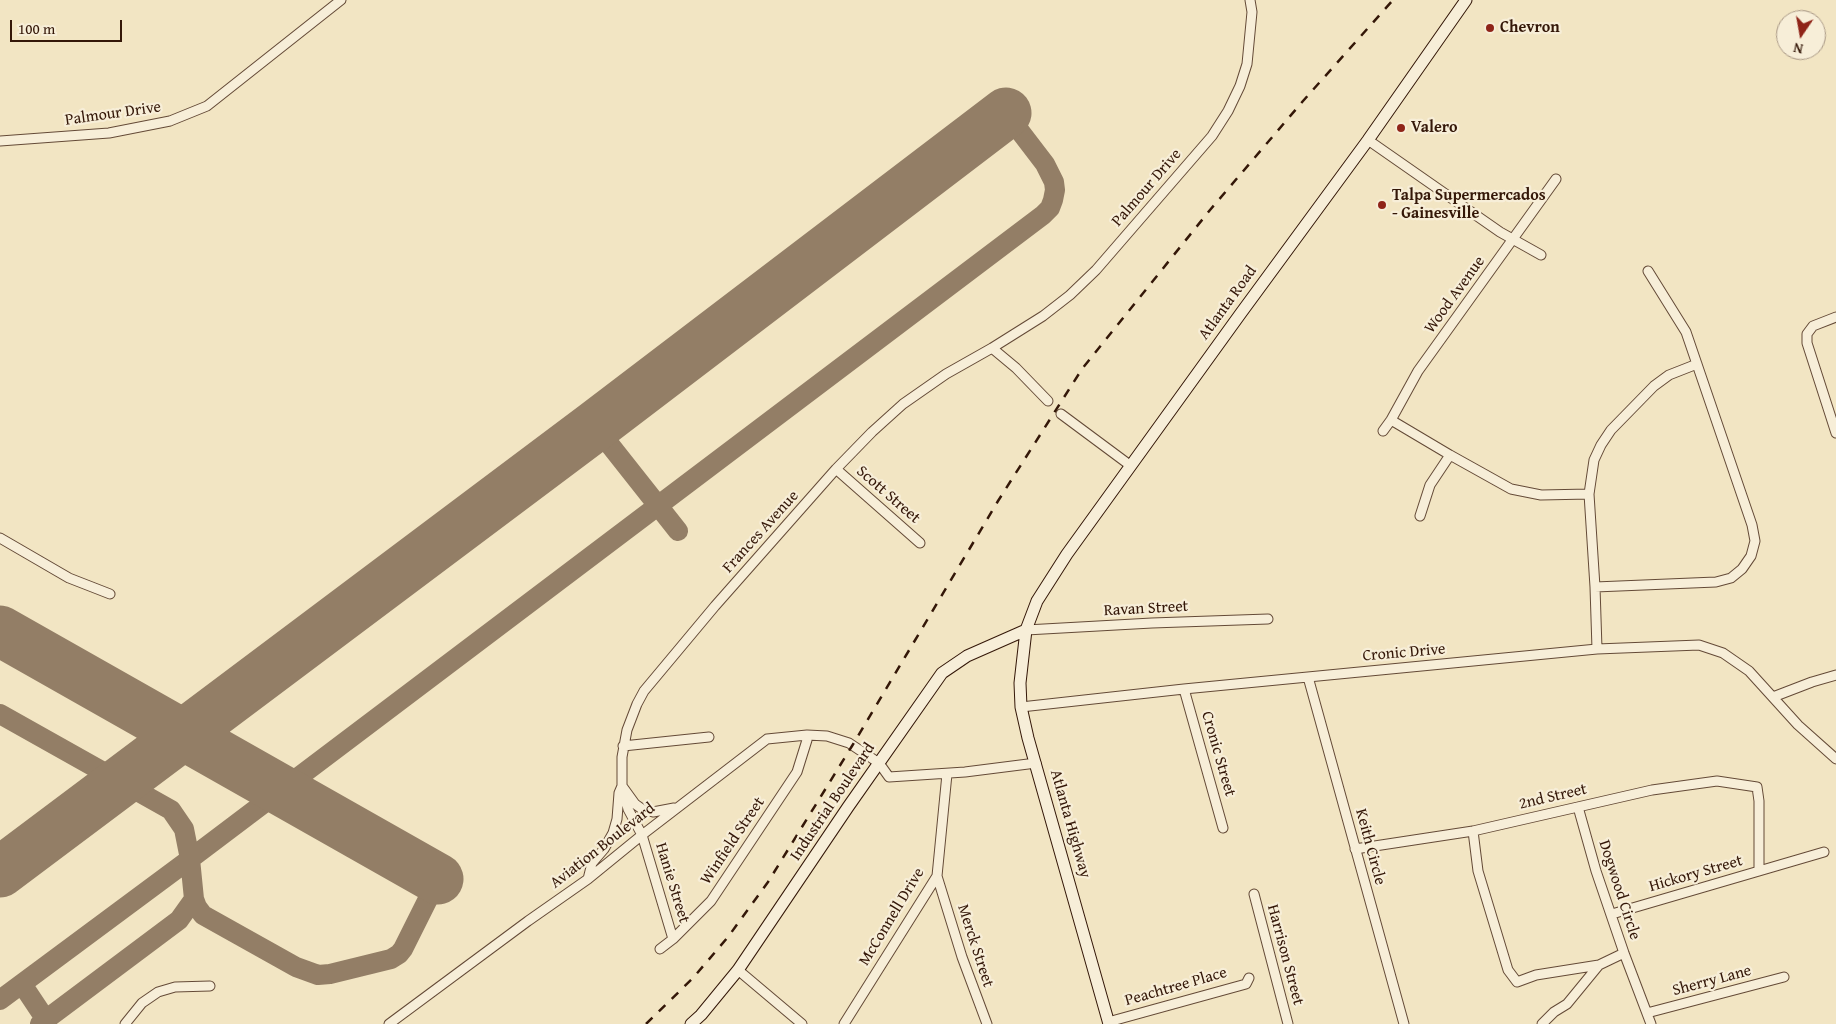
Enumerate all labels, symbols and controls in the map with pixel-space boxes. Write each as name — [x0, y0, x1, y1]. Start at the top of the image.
scale bar — [12, 10, 125, 42]
north arrow — [1776, 10, 1826, 60]
text: 100 m — [18, 18, 55, 39]
place label: Chevron — [1500, 18, 1560, 38]
marker: Chevron — [1484, 22, 1496, 34]
text: N — [1791, 38, 1805, 59]
street label: Palmour Drive — [64, 98, 162, 130]
place label: Valero — [1411, 118, 1457, 138]
marker: Valero — [1395, 122, 1407, 134]
street label: Palmour Drive — [1108, 145, 1186, 231]
place label: Talpa Supermercados - Gainesville — [1392, 186, 1546, 224]
marker: Talpa Supermercados - Gainesville — [1376, 199, 1388, 211]
street label: Wood Avenue — [1421, 253, 1489, 337]
street label: Atlanta Road — [1195, 262, 1261, 344]
street label: Scott Street — [852, 462, 924, 528]
street label: Frances Avenue — [719, 487, 803, 577]
street label: Ravan Street — [1103, 597, 1189, 621]
street label: Cronic Drive — [1362, 640, 1446, 666]
street label: Cronic Street — [1197, 709, 1239, 799]
street label: Industrial Boulevard — [787, 739, 879, 865]
street label: Atlanta Highway — [1045, 768, 1095, 880]
street label: 2nd Street — [1517, 780, 1589, 814]
street label: Winfield Street — [697, 794, 769, 888]
street label: Aviation Boulevard — [547, 799, 659, 893]
street label: Keith Circle — [1351, 807, 1389, 887]
street label: Dogwood Circle — [1594, 838, 1644, 942]
street label: Hanie Street — [651, 840, 693, 926]
street label: Hickory Street — [1647, 851, 1745, 897]
street label: McConnell Drive — [855, 865, 929, 969]
street label: Merck Street — [953, 902, 997, 990]
street label: Harrison Street — [1262, 903, 1308, 1007]
street label: Sherry Lane — [1670, 961, 1754, 1001]
street label: Peachtree Place — [1123, 963, 1229, 1011]

